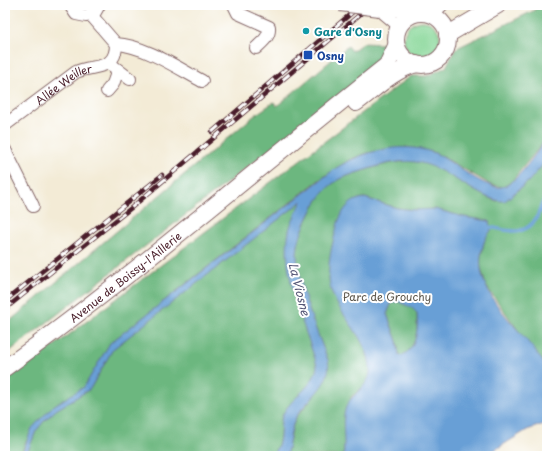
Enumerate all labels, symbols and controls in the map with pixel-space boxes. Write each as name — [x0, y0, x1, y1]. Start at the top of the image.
place label: Gare d'Osny — [314, 23, 382, 40]
marker: Gare d'Osny — [301, 26, 311, 36]
place label: Osny — [317, 47, 344, 64]
marker: Osny — [302, 49, 314, 61]
street label: Allée Weiller — [31, 59, 94, 108]
street label: Avenue de Boissy-l'Aillerie — [66, 227, 185, 326]
water label: La Viosne — [285, 260, 315, 318]
park label: Parc de Grouchy — [343, 288, 431, 305]

